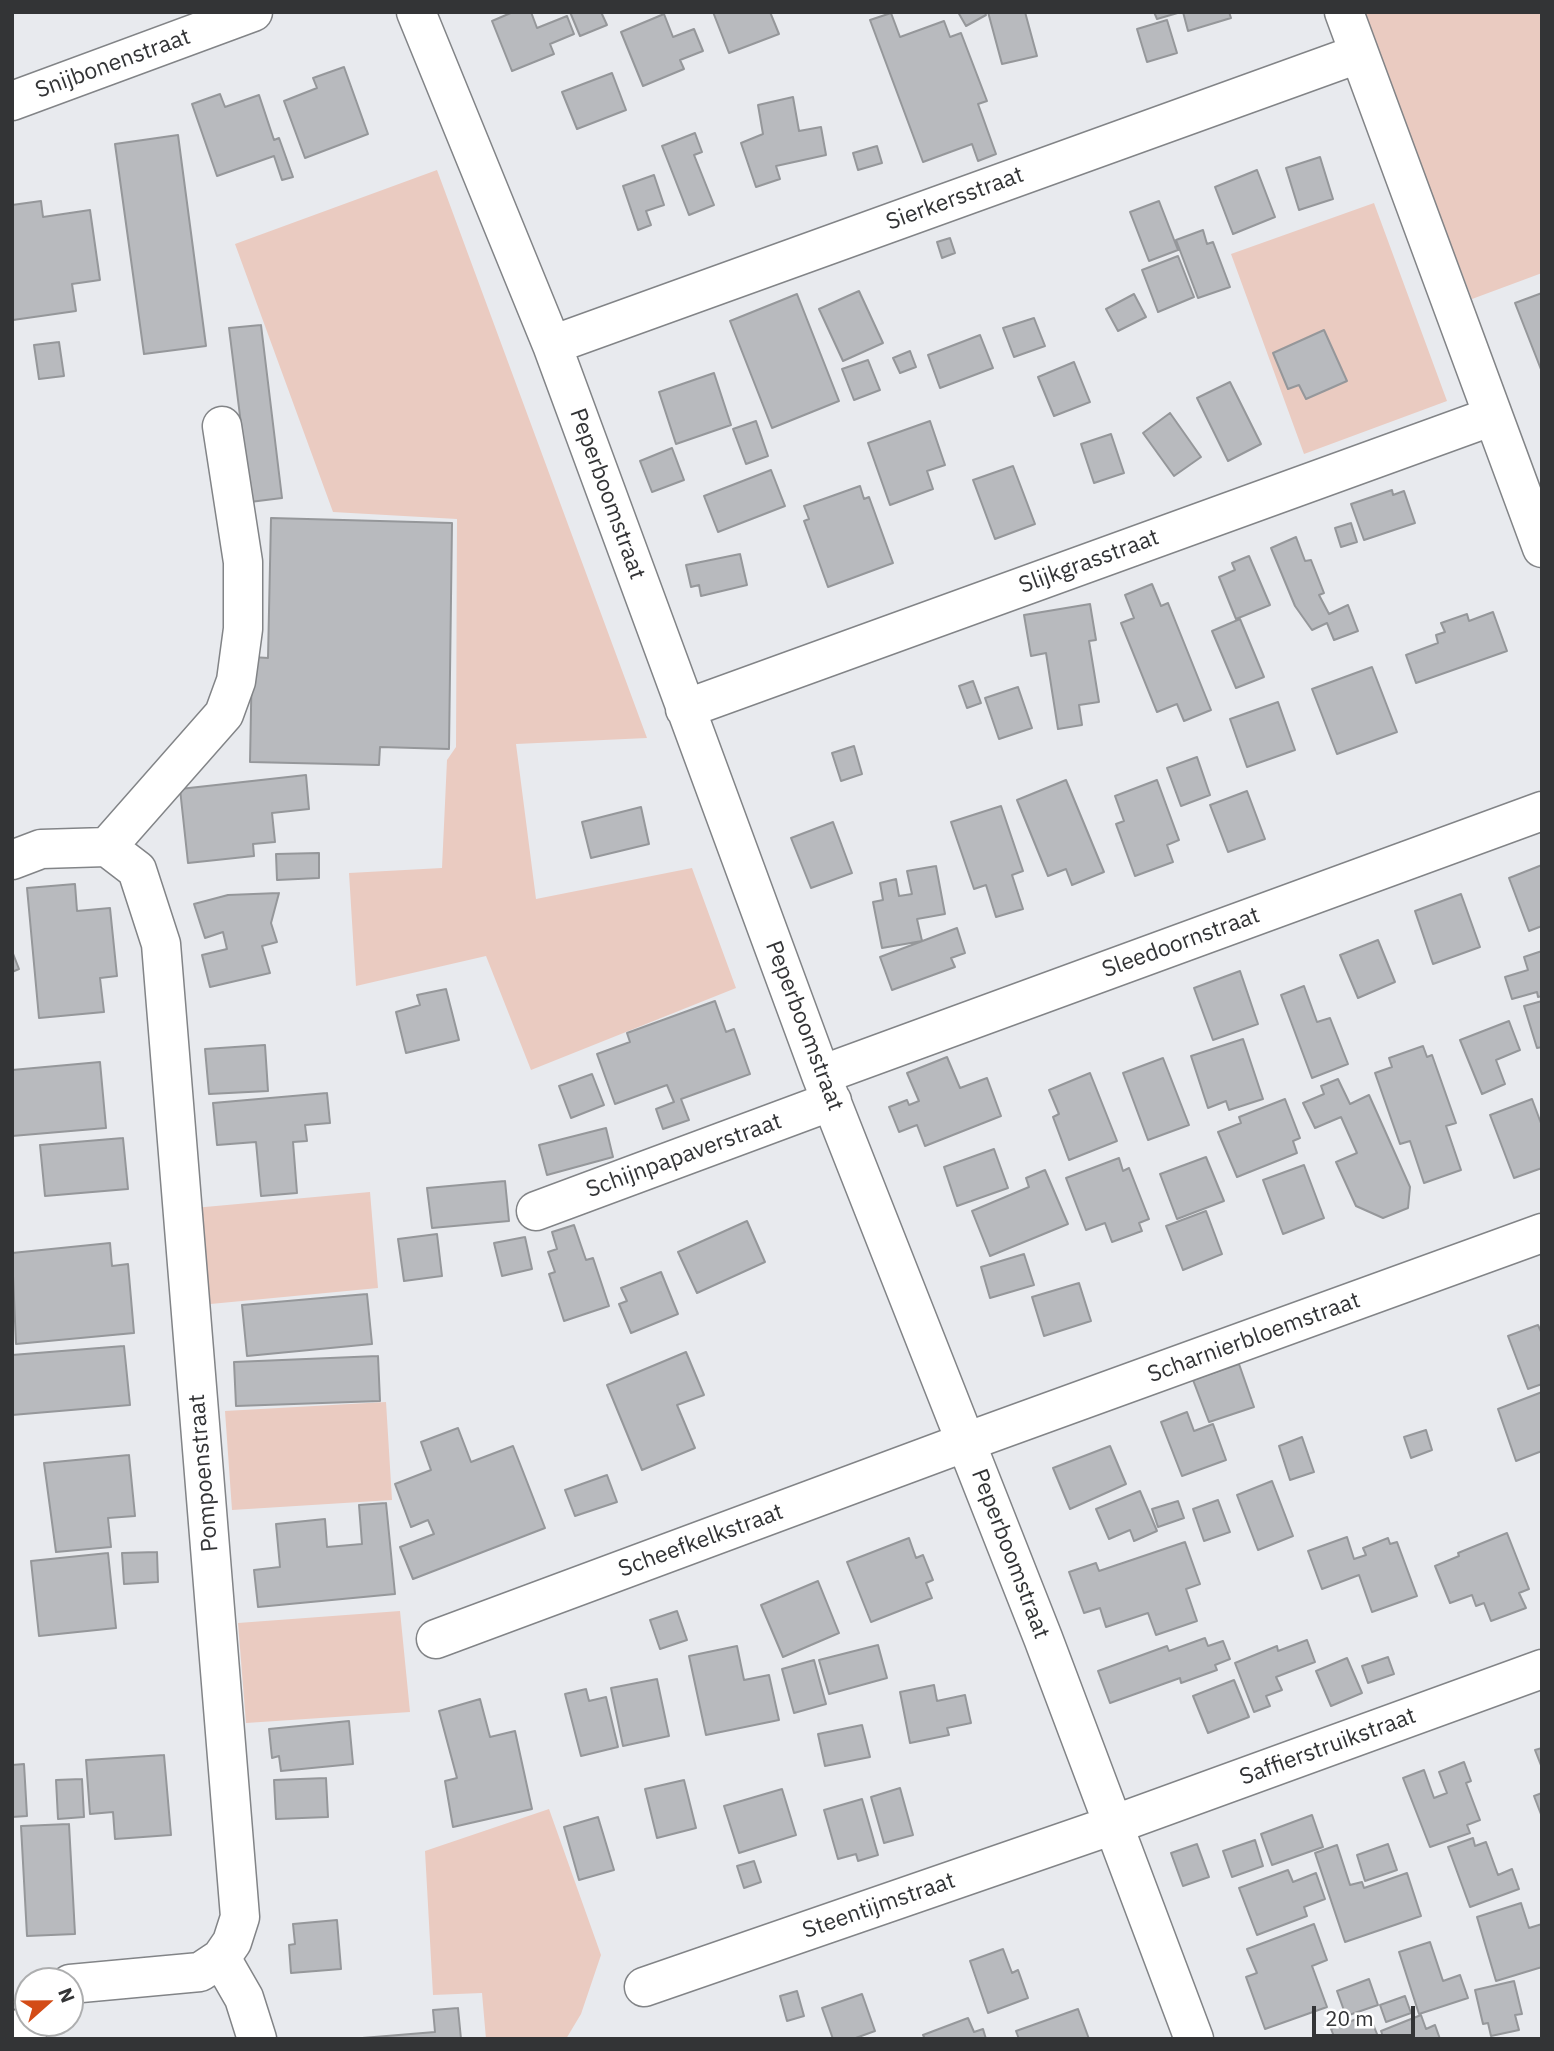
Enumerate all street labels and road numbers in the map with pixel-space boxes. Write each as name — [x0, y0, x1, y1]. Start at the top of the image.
street label: Snijbonenstraat — [32, 23, 194, 105]
street label: Sierkersstraat — [883, 161, 1027, 237]
street label: Peperboomstraat — [563, 405, 651, 583]
street label: Slijkgrasstraat — [1015, 524, 1163, 600]
street label: Sleedoornstraat — [1098, 902, 1264, 984]
street label: Peperboomstraat — [759, 937, 849, 1115]
street label: Schijnpapaverstraat — [583, 1108, 785, 1204]
street label: Scharnierbloemstraat — [1144, 1287, 1364, 1389]
street label: Pompoenstraat — [183, 1393, 225, 1553]
street label: Peperboomstraat — [965, 1465, 1055, 1643]
street label: Scheefkelkstraat — [615, 1498, 787, 1584]
street label: Saffierstruikstraat — [1236, 1702, 1420, 1792]
street label: Steentijmstraat — [799, 1867, 959, 1945]

